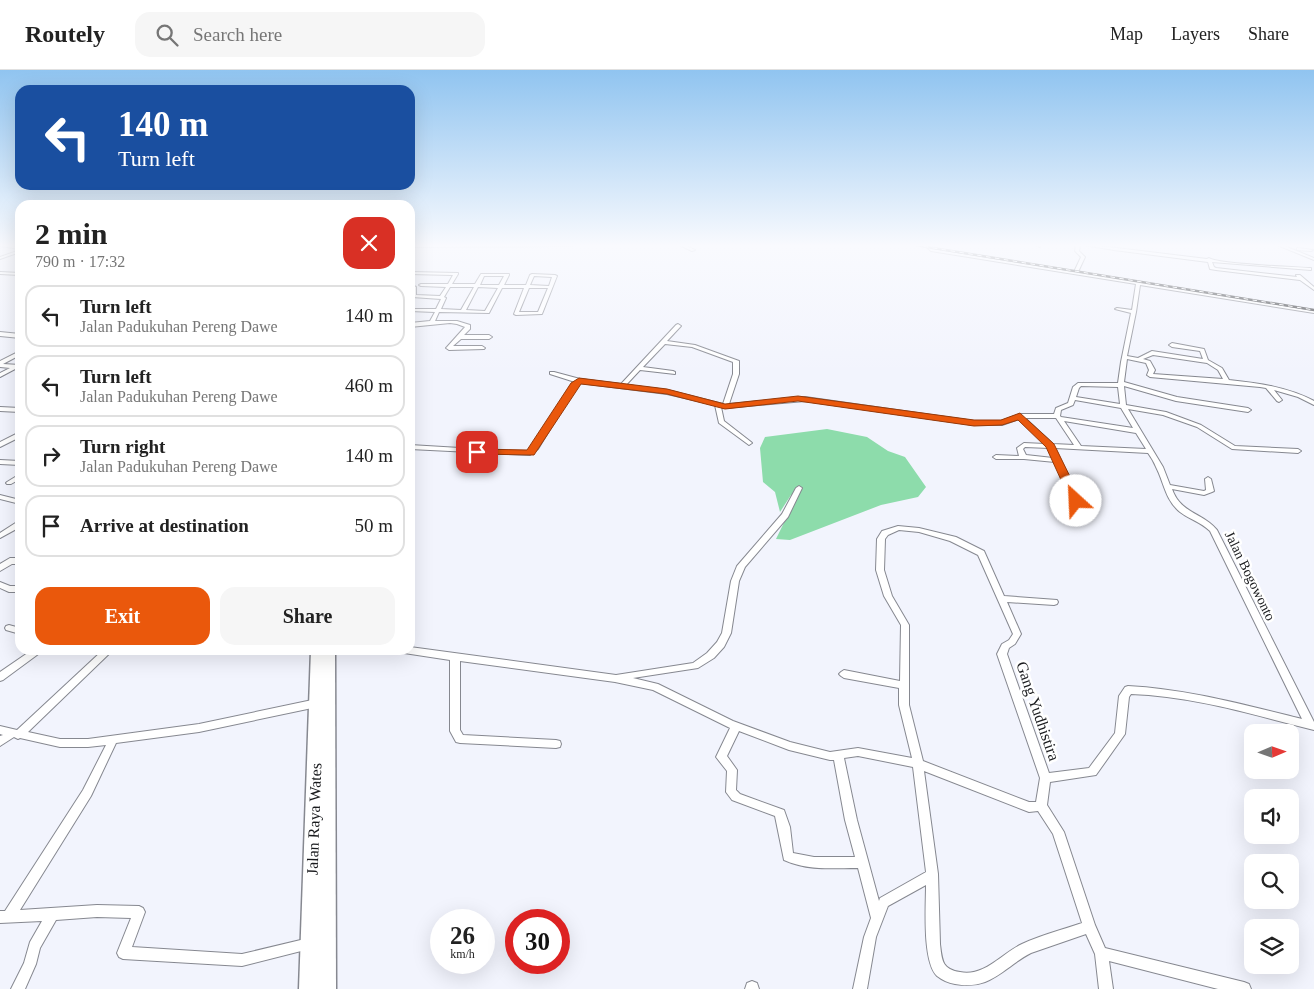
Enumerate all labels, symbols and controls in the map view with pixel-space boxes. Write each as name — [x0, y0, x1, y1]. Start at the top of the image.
search box — [135, 12, 485, 57]
text: Routely — [25, 21, 105, 47]
icon: search — [153, 21, 181, 49]
text: Search here — [193, 24, 282, 45]
text: Map — [1110, 24, 1143, 44]
text: Layers — [1171, 24, 1220, 44]
text: Share — [1248, 24, 1289, 44]
icon: left — [35, 105, 100, 170]
text: 140 m — [118, 105, 208, 144]
text: Turn left — [118, 146, 195, 171]
text: 2 min — [35, 217, 108, 250]
button: close — [343, 217, 395, 269]
text: 790 m · 17:32 — [35, 253, 125, 270]
text: Turn left — [80, 296, 152, 317]
icon: left — [37, 302, 65, 330]
text: 140 m — [345, 305, 393, 326]
text: Jalan Padukuhan Pereng Dawe — [80, 318, 278, 335]
text: Turn left — [80, 366, 152, 387]
icon: left — [37, 372, 65, 400]
text: 460 m — [345, 375, 393, 396]
text: Jalan Padukuhan Pereng Dawe — [80, 388, 278, 405]
pin — [456, 431, 498, 473]
text: Turn right — [80, 436, 165, 457]
icon: arrive — [463, 438, 491, 466]
icon: right — [37, 442, 65, 470]
text: 140 m — [345, 445, 393, 466]
text: Jalan Padukuhan Pereng Dawe — [80, 458, 278, 475]
position arrow — [1049, 474, 1101, 526]
icon: arrive — [37, 512, 65, 540]
text: Arrive at destination — [80, 515, 249, 536]
text: 50 m — [354, 515, 393, 536]
street label: Jalan Bogowonto — [1222, 529, 1278, 623]
button: Exit — [35, 587, 210, 645]
button: Share — [220, 587, 395, 645]
street label: Gang Yudhistira — [1012, 659, 1063, 763]
north arrow — [1244, 724, 1299, 779]
map controls — [1244, 724, 1299, 974]
street label: Jalan Raya Wates — [304, 763, 325, 875]
button: sound — [1244, 789, 1299, 844]
button: search — [1244, 854, 1299, 909]
speed limit sign: 30 — [505, 909, 570, 974]
button: layers — [1244, 919, 1299, 974]
text: 26 — [450, 922, 475, 949]
text: km/h — [450, 947, 475, 961]

